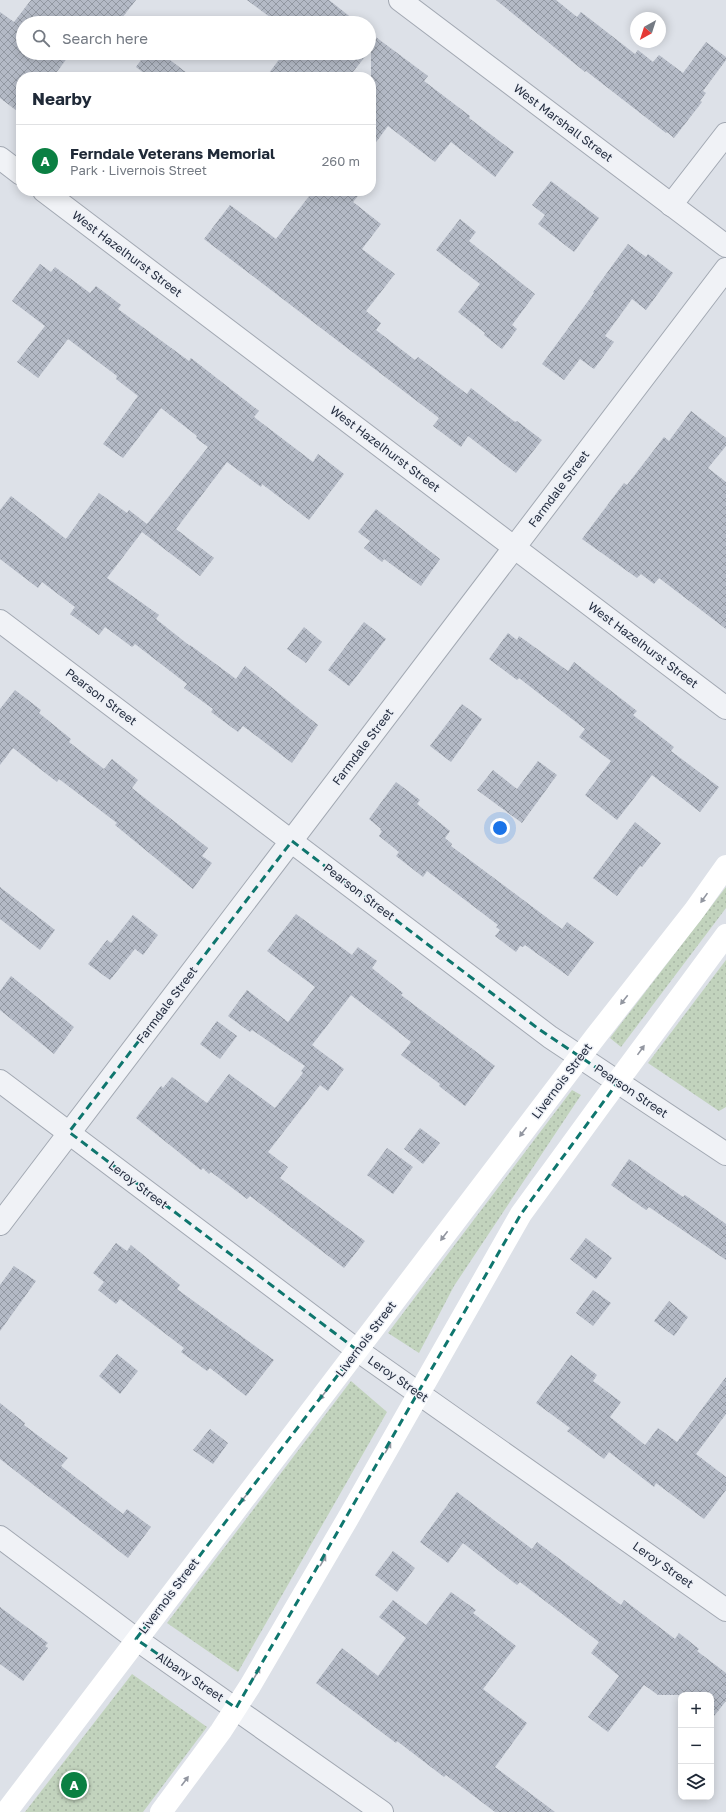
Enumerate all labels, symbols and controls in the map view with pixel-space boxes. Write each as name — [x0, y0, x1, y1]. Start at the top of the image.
north arrow — [630, 12, 666, 48]
search box — [16, 16, 376, 60]
icon: search — [30, 27, 52, 49]
text: Search here — [62, 29, 148, 47]
street label: West Marshall Street — [511, 80, 616, 165]
text: Nearby — [32, 88, 92, 109]
text: Ferndale Veterans Memorial — [70, 144, 275, 162]
text: A — [40, 153, 50, 169]
text: 260 m — [322, 153, 360, 169]
text: Park · Livernois Street — [70, 162, 207, 178]
street label: West Hazelhurst Street — [69, 207, 185, 300]
street label: West Hazelhurst Street — [327, 402, 443, 495]
street label: Farmdale Street — [525, 447, 592, 530]
street label: West Hazelhurst Street — [585, 598, 701, 691]
street label: Pearson Street — [63, 665, 140, 728]
street label: Farmdale Street — [329, 705, 396, 788]
your location — [490, 818, 510, 838]
street label: Pearson Street — [321, 860, 398, 923]
one-way arrow — [700, 892, 708, 903]
street label: Farmdale Street — [133, 963, 200, 1046]
one-way arrow — [620, 995, 628, 1006]
street label: Livernois Street — [528, 1040, 595, 1121]
one-way arrow — [637, 1045, 645, 1056]
street label: Pearson Street — [592, 1060, 671, 1121]
one-way arrow — [518, 1127, 527, 1138]
street label: Leroy Street — [106, 1157, 171, 1212]
one-way arrow — [440, 1230, 448, 1241]
street label: Livernois Street — [332, 1298, 399, 1379]
street label: Leroy Street — [365, 1352, 432, 1405]
one-way arrow — [319, 1389, 327, 1400]
one-way arrow — [384, 1442, 391, 1454]
one-way arrow — [240, 1493, 248, 1503]
street label: Leroy Street — [630, 1538, 697, 1591]
street label: Livernois Street — [135, 1555, 202, 1636]
one-way arrow — [319, 1555, 326, 1567]
street label: Albany Street — [154, 1649, 227, 1705]
one-way arrow — [254, 1667, 261, 1679]
map controls — [678, 1692, 714, 1800]
button: + — [678, 1692, 714, 1728]
button: − — [678, 1728, 714, 1764]
button: layers — [678, 1764, 714, 1800]
pin: A — [61, 1770, 87, 1800]
one-way arrow — [181, 1775, 189, 1786]

